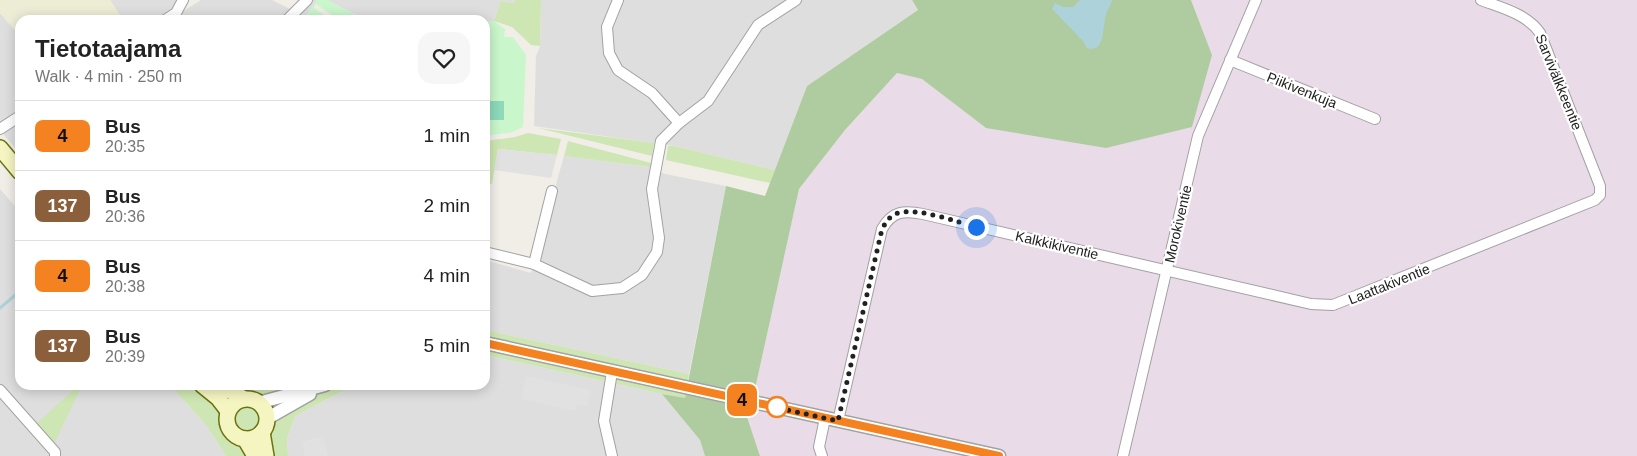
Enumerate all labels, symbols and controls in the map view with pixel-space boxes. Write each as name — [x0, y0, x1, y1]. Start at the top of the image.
button: heart — [418, 32, 470, 84]
street label: Sarvivälkkeentie — [1532, 32, 1586, 132]
text: Tietotaajama — [35, 35, 181, 62]
text: Walk · 4 min · 250 m — [35, 68, 182, 85]
street label: Piikivenkuja — [1265, 69, 1339, 111]
text: Bus — [105, 116, 141, 137]
text: 1 min — [424, 125, 470, 146]
text: 4 — [57, 126, 68, 146]
text: 20:35 — [105, 138, 145, 155]
street label: Morokiventie — [1161, 183, 1195, 264]
text: Bus — [105, 186, 141, 207]
text: 2 min — [424, 195, 470, 216]
text: 137 — [47, 196, 78, 216]
text: 20:36 — [105, 208, 145, 225]
your location — [964, 215, 989, 240]
street label: Kalkkikiventie — [1014, 228, 1100, 262]
text: Bus — [105, 256, 141, 277]
street label: Laattakiventie — [1346, 260, 1432, 308]
text: 4 min — [424, 265, 470, 286]
text: 4 — [57, 266, 68, 286]
text: 20:38 — [105, 278, 145, 295]
text: Bus — [105, 326, 141, 347]
text: 5 min — [424, 335, 470, 356]
text: 137 — [47, 336, 78, 356]
text: 20:39 — [105, 348, 145, 365]
line badge: 4 — [726, 384, 758, 416]
text: 4 — [737, 390, 747, 410]
unlabelled marker — [766, 396, 788, 418]

